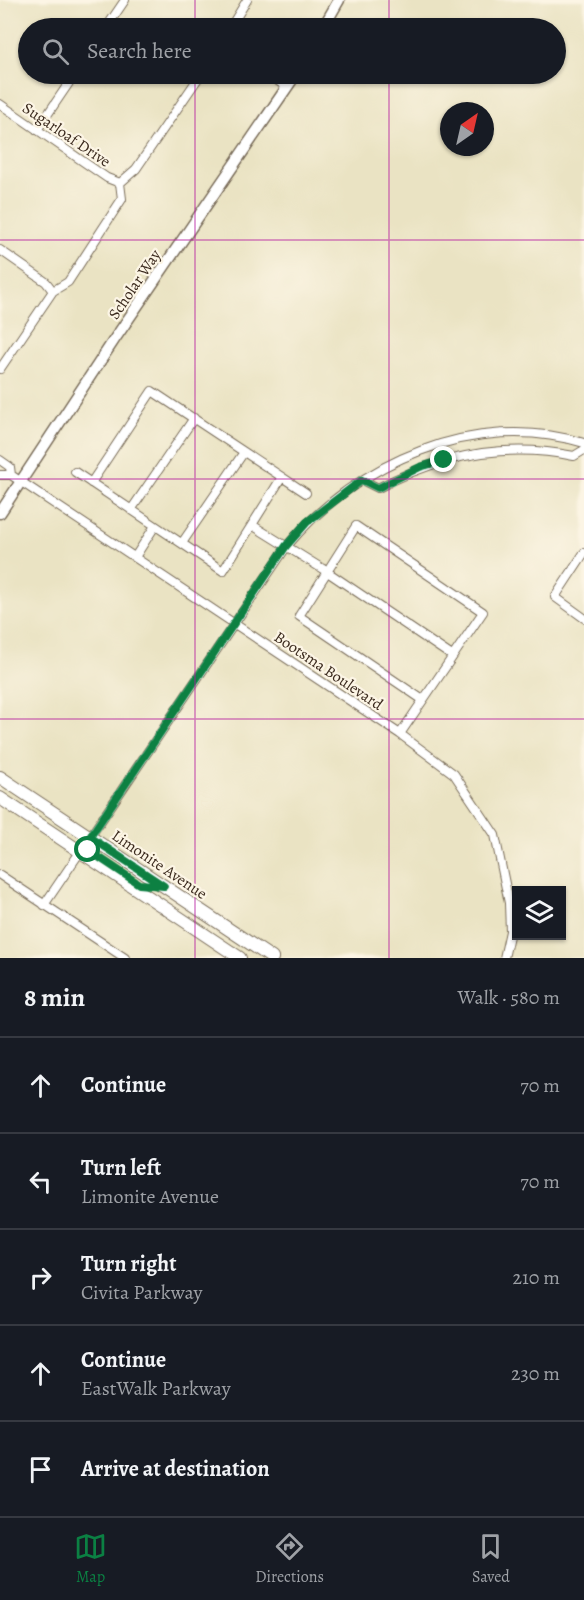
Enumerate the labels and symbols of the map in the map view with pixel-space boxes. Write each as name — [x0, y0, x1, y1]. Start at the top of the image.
street label: Sugarloaf Drive — [18, 97, 115, 173]
north arrow — [440, 102, 494, 156]
street label: Scholar Way — [103, 245, 167, 324]
route end — [430, 446, 456, 472]
street label: Bootsma Boulevard — [270, 626, 388, 716]
street label: Limonite Avenue — [108, 825, 211, 905]
route start — [74, 836, 100, 862]

